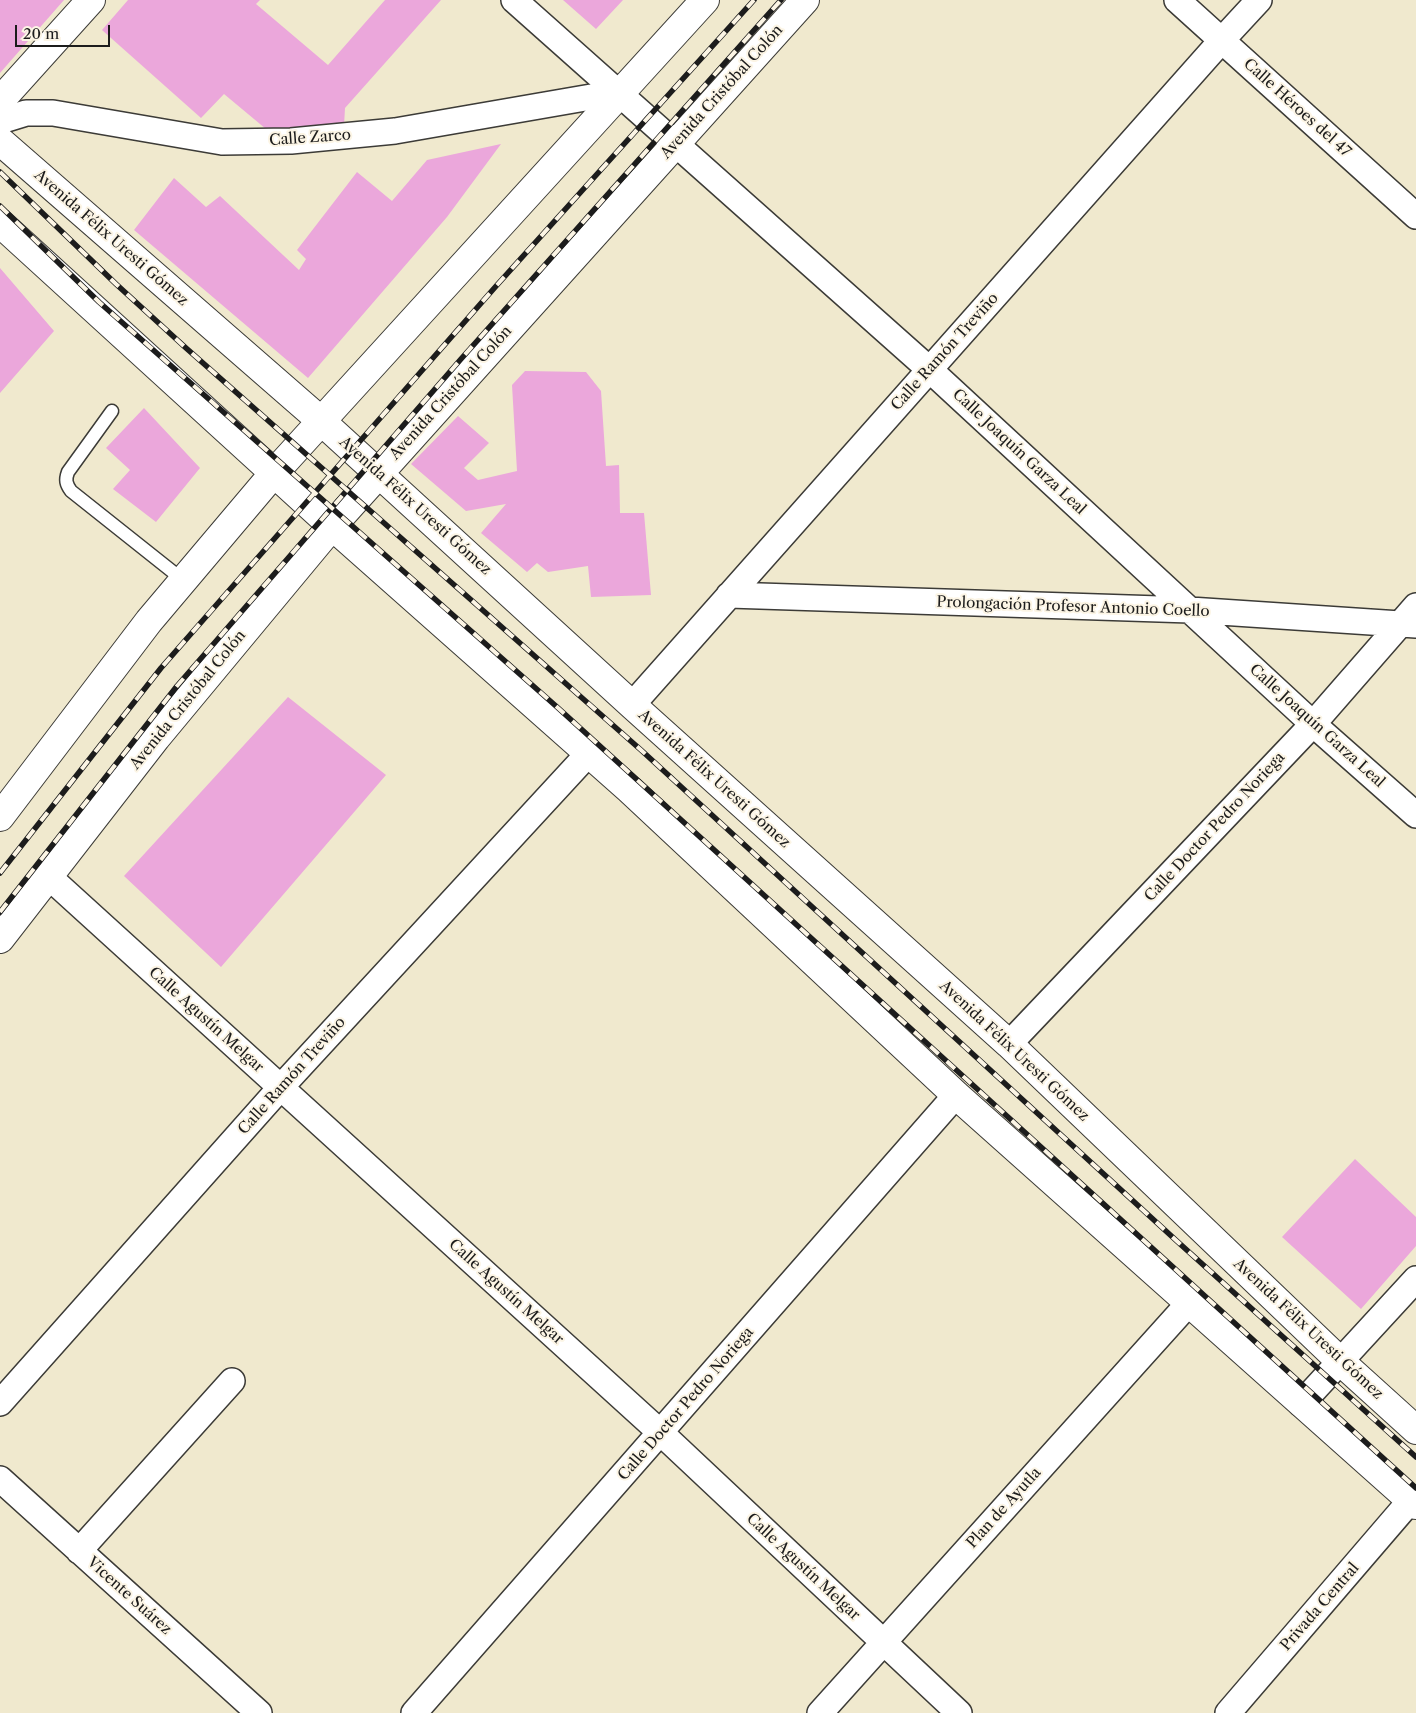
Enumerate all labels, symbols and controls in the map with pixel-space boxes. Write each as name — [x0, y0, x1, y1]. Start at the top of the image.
scale bar — [18, 15, 112, 47]
street label: Avenida Cristóbal Colón — [657, 21, 787, 163]
text: 20 m — [23, 24, 59, 43]
street label: Calle Héroes del 47 — [1240, 55, 1354, 161]
street label: Calle Zarco — [268, 126, 352, 150]
street label: Avenida Félix Uresti Gómez — [30, 166, 192, 310]
street label: Calle Ramón Treviño — [888, 290, 1002, 414]
street label: Avenida Cristóbal Colón — [386, 322, 516, 464]
street label: Calle Joaquín Garza Leal — [949, 385, 1089, 519]
street label: Avenida Félix Uresti Gómez — [335, 433, 495, 579]
street label: Prolongación Profesor Antonio Coello — [936, 593, 1210, 621]
street label: Avenida Cristóbal Colón — [126, 627, 250, 773]
street label: Calle Joaquín Garza Leal — [1246, 660, 1388, 792]
street label: Avenida Félix Uresti Gómez — [634, 706, 794, 852]
street label: Calle Doctor Pedro Noriega — [1141, 749, 1289, 905]
street label: Calle Agustín Melgar — [145, 964, 267, 1076]
street label: Avenida Félix Uresti Gómez — [935, 977, 1093, 1125]
street label: Calle Ramón Treviño — [235, 1014, 349, 1138]
street label: Calle Agustín Melgar — [445, 1236, 567, 1348]
street label: Avenida Félix Uresti Gómez — [1229, 1255, 1387, 1403]
street label: Calle Doctor Pedro Noriega — [614, 1324, 758, 1484]
street label: Plan de Ayutla — [963, 1464, 1045, 1552]
street label: Calle Agustín Melgar — [743, 1510, 863, 1624]
street label: Vicente Suárez — [83, 1553, 175, 1639]
street label: Privada Central — [1277, 1559, 1363, 1655]

